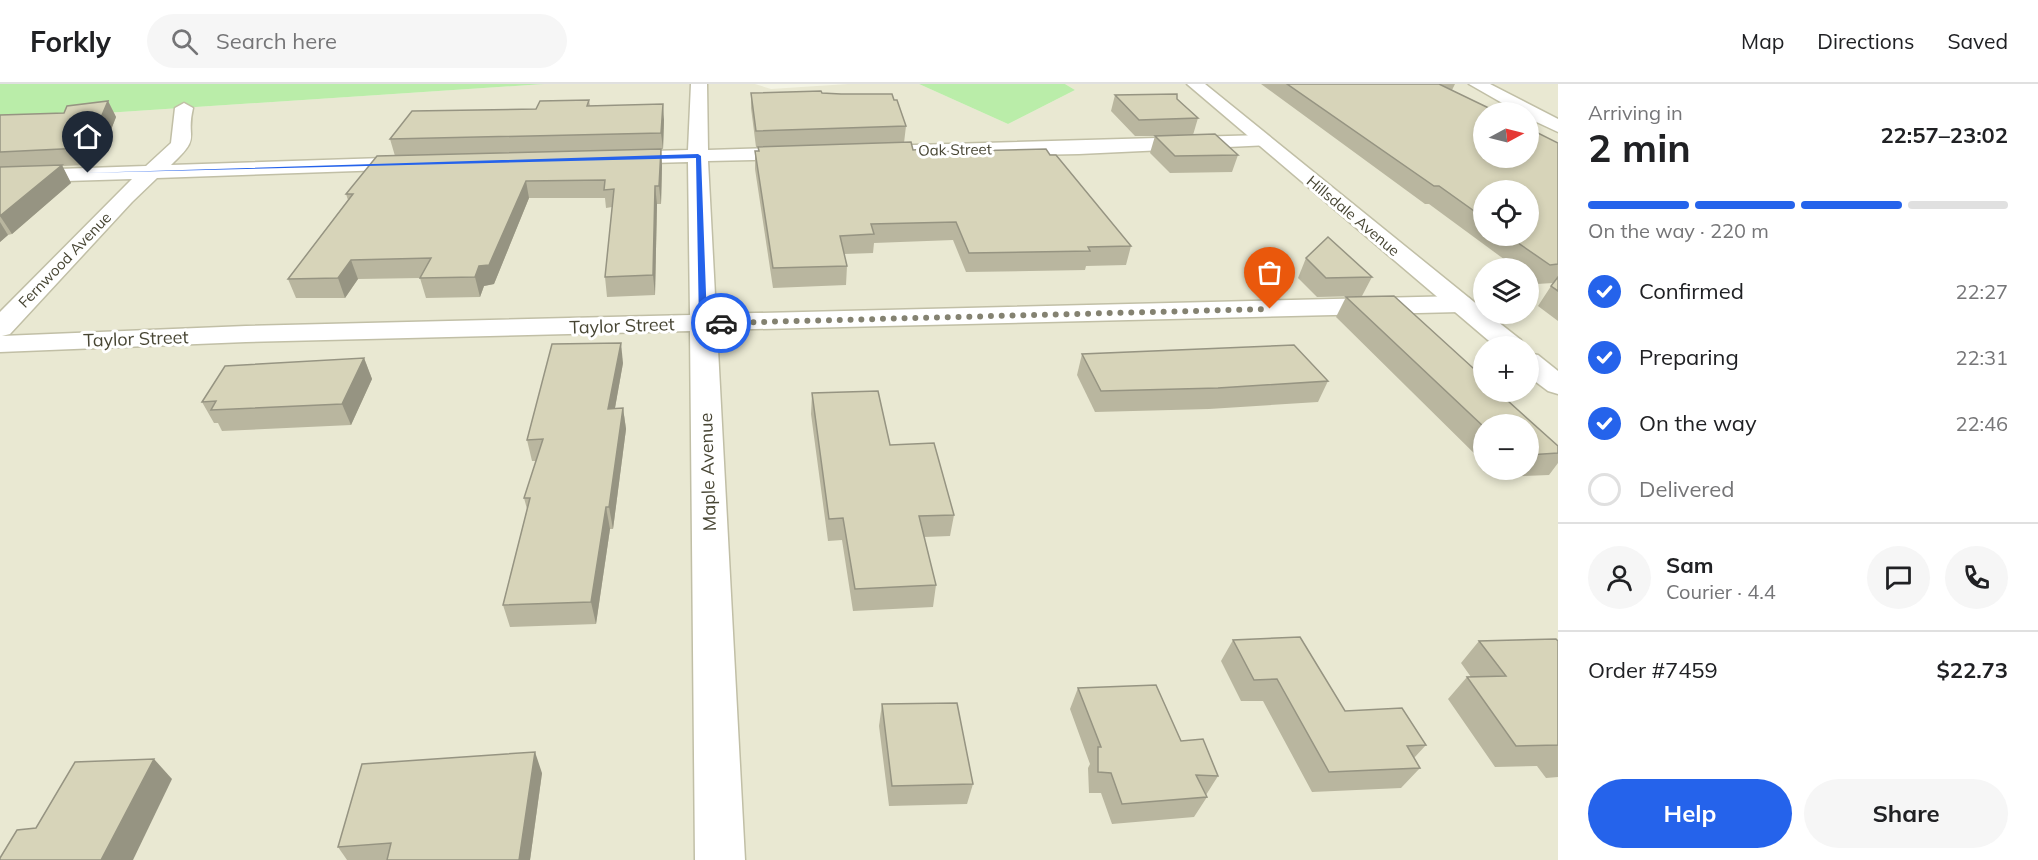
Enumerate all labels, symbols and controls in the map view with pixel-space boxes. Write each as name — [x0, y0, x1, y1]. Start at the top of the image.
search box — [147, 14, 567, 68]
text: Forkly — [30, 24, 111, 59]
icon: search — [168, 25, 201, 58]
text: Search here — [216, 27, 337, 55]
text: Map — [1741, 28, 1784, 54]
text: Directions — [1817, 28, 1914, 54]
text: Saved — [1947, 28, 2008, 54]
text: Arriving in — [1588, 100, 1683, 125]
north arrow — [1473, 102, 1539, 168]
map controls — [1473, 102, 1539, 480]
pin — [62, 111, 113, 173]
icon: home — [71, 120, 104, 153]
text: 22:57–23:02 — [1880, 121, 2008, 149]
text: 2 min — [1588, 123, 1691, 172]
street label: Oak Street — [918, 139, 992, 160]
street label: Hillsdale Avenue — [1303, 171, 1404, 260]
button: locate — [1473, 180, 1539, 246]
street label: Fernwood Avenue — [14, 208, 115, 311]
text: On the way · 220 m — [1588, 218, 1769, 243]
pin — [1244, 247, 1295, 309]
icon: bag — [1253, 256, 1286, 289]
button: layers — [1473, 258, 1539, 324]
icon: check — [1588, 275, 1621, 308]
text: Confirmed — [1639, 277, 1744, 305]
text: 22:27 — [1955, 279, 2008, 304]
courier — [691, 293, 751, 353]
icon: car — [705, 307, 738, 340]
street label: Taylor Street — [569, 312, 675, 339]
street label: Taylor Street — [83, 325, 189, 352]
button: + — [1473, 336, 1539, 402]
icon: check — [1588, 341, 1621, 374]
text: Preparing — [1639, 343, 1739, 371]
text: 22:31 — [1955, 345, 2008, 370]
icon: check — [1588, 407, 1621, 440]
text: On the way — [1639, 409, 1757, 437]
text: 22:46 — [1955, 411, 2008, 436]
street label: Maple Avenue — [694, 412, 721, 532]
button: − — [1473, 414, 1539, 480]
text: Delivered — [1639, 475, 1734, 503]
button: person — [1588, 546, 1651, 609]
button: chat — [1867, 546, 1930, 609]
button: phone — [1945, 546, 2008, 609]
text: Sam — [1666, 551, 1714, 579]
text: Courier · 4.4 — [1666, 579, 1776, 604]
text: Order #7459 — [1588, 656, 1718, 684]
text: $22.73 — [1937, 656, 2008, 684]
button: Help — [1588, 779, 1792, 848]
button: Share — [1804, 779, 2008, 848]

